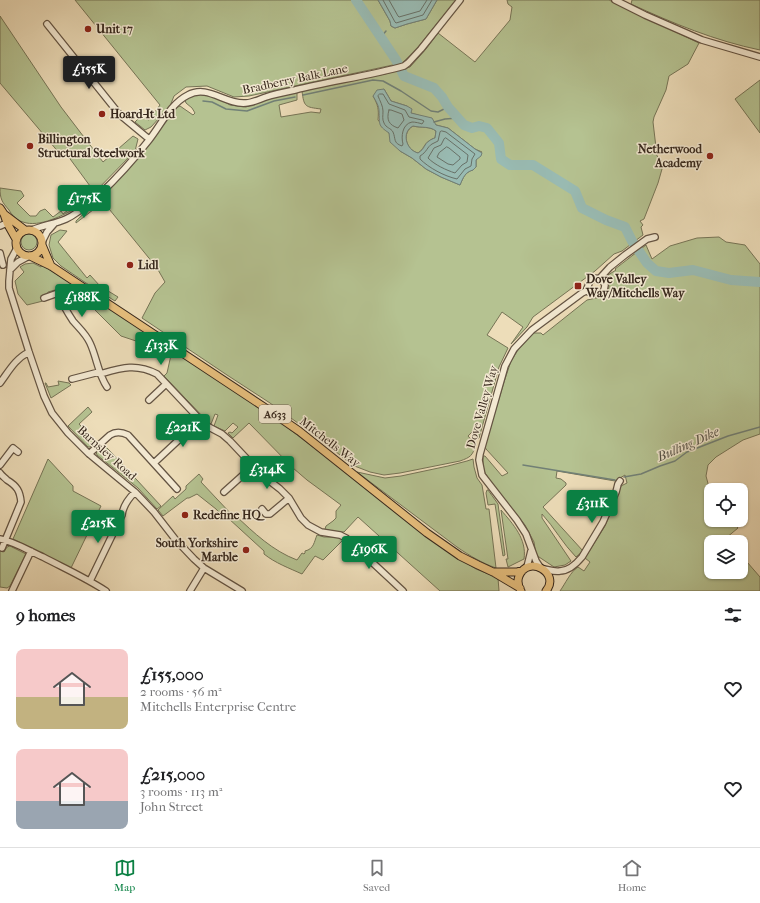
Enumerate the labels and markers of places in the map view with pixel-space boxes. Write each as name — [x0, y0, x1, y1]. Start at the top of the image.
place label: Unit 17 — [95, 22, 133, 36]
marker: Unit 17 — [83, 24, 93, 34]
pin: £155K — [61, 56, 117, 90]
place label: Hoard-It Ltd — [110, 107, 175, 121]
marker: Hoard-It Ltd — [97, 109, 107, 119]
place label: Billington Structural Steelwork — [38, 132, 145, 160]
marker: Billington Structural Steelwork — [25, 141, 35, 151]
place label: Netherwood Academy — [638, 142, 703, 171]
marker: Netherwood Academy — [705, 151, 715, 161]
pin: £175K — [56, 185, 112, 219]
place label: Lidl — [138, 258, 159, 272]
marker: Lidl — [125, 260, 135, 270]
place label: Dove Valley Way/Mitchells Way — [585, 272, 685, 301]
marker: Dove Valley Way/Mitchells Way — [573, 281, 583, 291]
pin: £188K — [54, 284, 110, 318]
pin: £133K — [133, 332, 189, 366]
pin: £221K — [155, 414, 211, 448]
pin: £314K — [239, 456, 295, 490]
pin: £311K — [564, 490, 620, 524]
place label: Redefine HQ — [193, 508, 265, 522]
pin: £215K — [70, 510, 126, 544]
marker: Redefine HQ — [180, 510, 190, 520]
place label: South Yorkshire Marble — [156, 536, 238, 564]
pin: £196K — [341, 536, 397, 570]
marker: South Yorkshire Marble — [241, 545, 251, 555]

